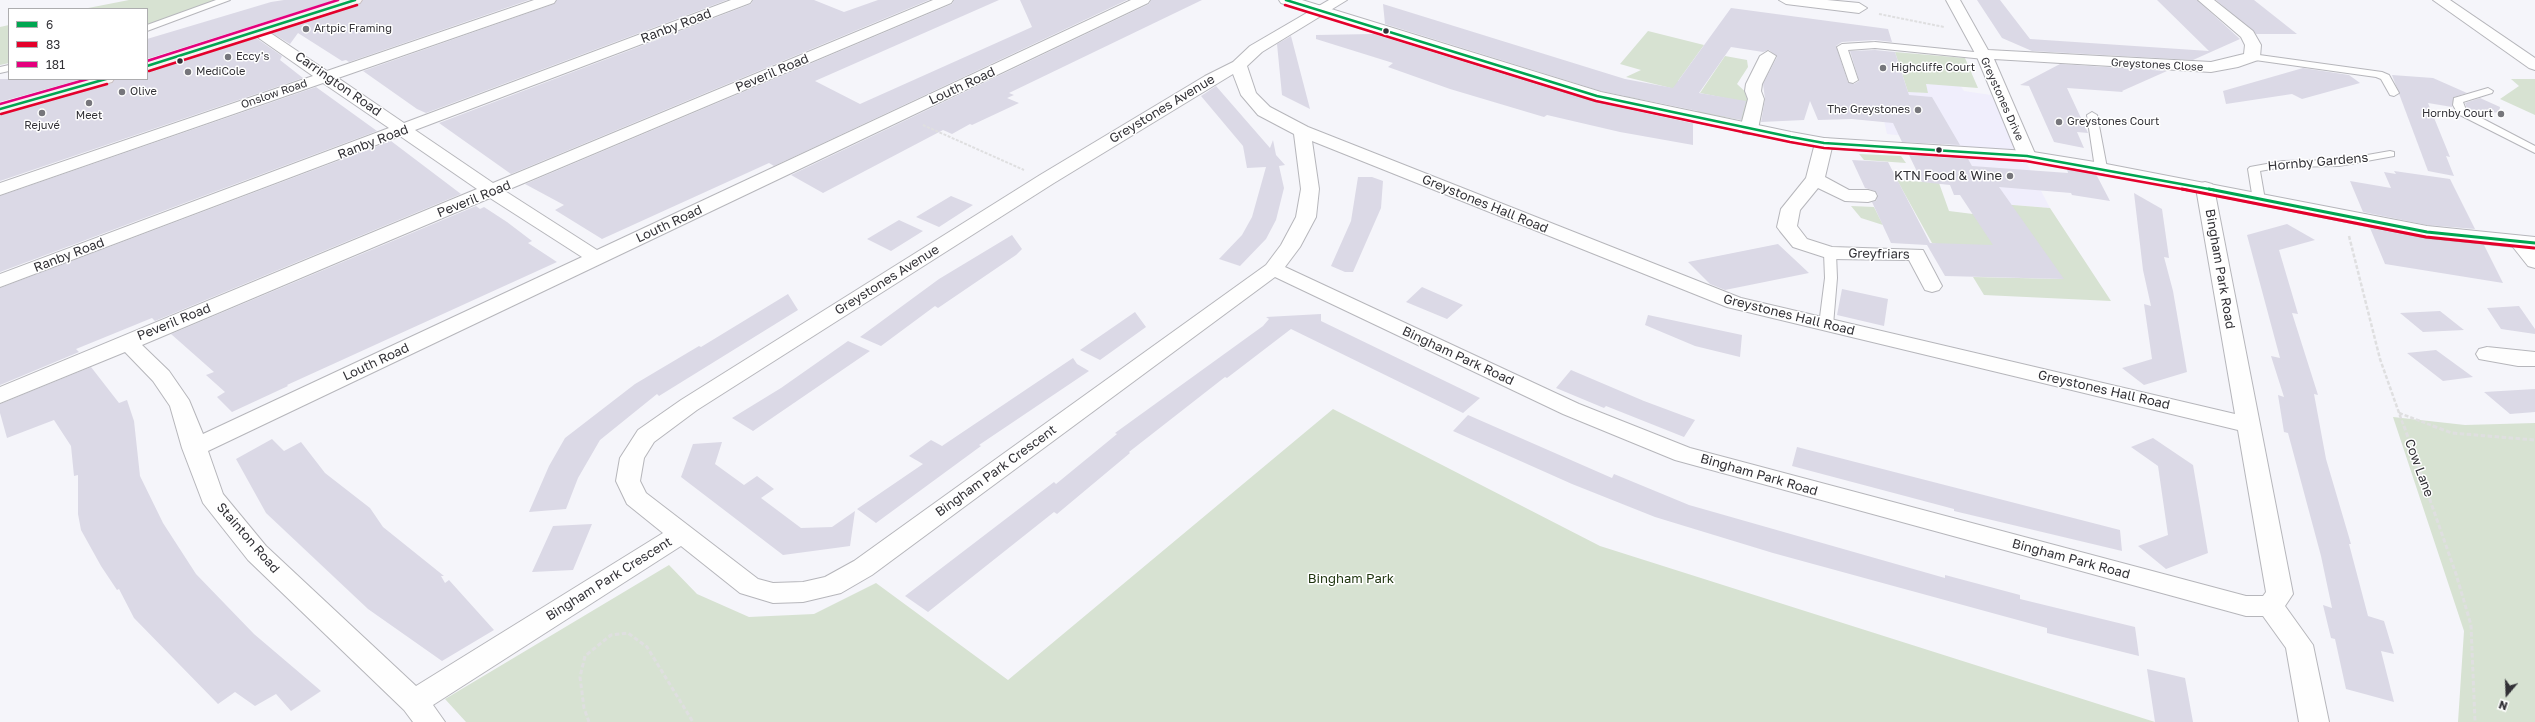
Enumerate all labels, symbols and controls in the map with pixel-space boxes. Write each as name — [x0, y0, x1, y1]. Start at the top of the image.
street label: Ranby Road — [639, 5, 713, 47]
legend — [8, 8, 148, 80]
text: 6 — [46, 17, 53, 32]
place label: Artpic Framing — [314, 22, 392, 36]
marker: Artpic Framing — [301, 24, 311, 34]
unlabelled marker — [1381, 26, 1391, 36]
text: 83 — [46, 37, 60, 52]
street label: Carrington Road — [292, 48, 384, 120]
place label: Eccy's — [236, 50, 269, 64]
street label: Peveril Road — [733, 51, 811, 95]
marker: Eccy's — [223, 52, 233, 62]
street label: Greystones Drive — [1978, 55, 2026, 143]
unlabelled marker — [175, 56, 185, 66]
street label: Greystones Close — [2110, 56, 2204, 74]
text: 181 — [46, 57, 65, 72]
place label: Highcliffe Court — [1891, 61, 1975, 75]
marker: Highcliffe Court — [1878, 63, 1888, 73]
street label: Louth Road — [926, 64, 998, 108]
place label: MediCole — [196, 65, 245, 79]
marker: MediCole — [183, 67, 193, 77]
street label: Greystones Avenue — [1107, 71, 1217, 147]
street label: Onslow Road — [239, 76, 309, 112]
place label: Olive — [130, 85, 157, 99]
marker: Olive — [117, 87, 127, 97]
marker: Meet — [84, 98, 94, 108]
place label: The Greystones — [1827, 103, 1910, 117]
marker: The Greystones — [1913, 105, 1923, 115]
place label: Hornby Court — [2422, 107, 2493, 121]
marker: Rejuvé — [37, 108, 47, 118]
place label: Meet — [76, 109, 102, 123]
marker: Hornby Court — [2496, 109, 2506, 119]
place label: Greystones Court — [2067, 115, 2159, 129]
marker: Greystones Court — [2054, 117, 2064, 127]
place label: Rejuvé — [24, 119, 60, 133]
street label: Ranby Road — [336, 121, 410, 163]
unlabelled marker — [1934, 145, 1944, 155]
street label: Hornby Gardens — [2267, 150, 2369, 174]
place label: KTN Food & Wine — [1894, 168, 2002, 184]
marker: KTN Food & Wine — [2005, 171, 2015, 181]
street label: Greystones Hall Road — [1420, 172, 1550, 236]
street label: Peveril Road — [435, 177, 513, 221]
street label: Louth Road — [633, 202, 705, 246]
street label: Bingham Park Road — [2202, 208, 2238, 330]
street label: Ranby Road — [32, 234, 106, 276]
street label: Greystones Avenue — [832, 242, 942, 318]
street label: Greyfriars — [1848, 246, 1910, 262]
street label: Greystones Hall Road — [1722, 291, 1856, 339]
street label: Peveril Road — [135, 300, 213, 344]
street label: Bingham Park Road — [1400, 323, 1516, 389]
street label: Louth Road — [340, 340, 412, 384]
street label: Greystones Hall Road — [2037, 367, 2171, 413]
street label: Bingham Park Crescent — [933, 422, 1059, 520]
street label: Cow Lane — [2401, 437, 2437, 499]
street label: Bingham Park Road — [1698, 451, 1820, 499]
street label: Stainton Road — [213, 500, 283, 576]
street label: Bingham Park Crescent — [543, 534, 675, 624]
street label: Bingham Park Road — [2010, 536, 2132, 582]
park label: Bingham Park — [1308, 571, 1394, 587]
north arrow — [2487, 674, 2527, 714]
text: N — [2497, 698, 2509, 713]

